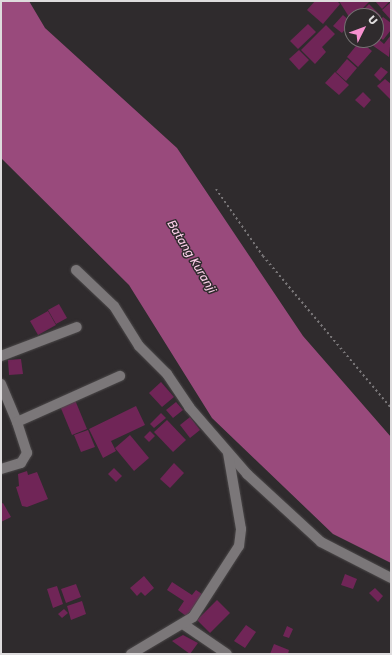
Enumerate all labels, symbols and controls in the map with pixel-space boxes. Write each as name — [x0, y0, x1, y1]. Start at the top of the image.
north arrow — [344, 8, 384, 48]
text: U — [365, 13, 380, 28]
water label: Batang Kuranji — [163, 218, 219, 296]

